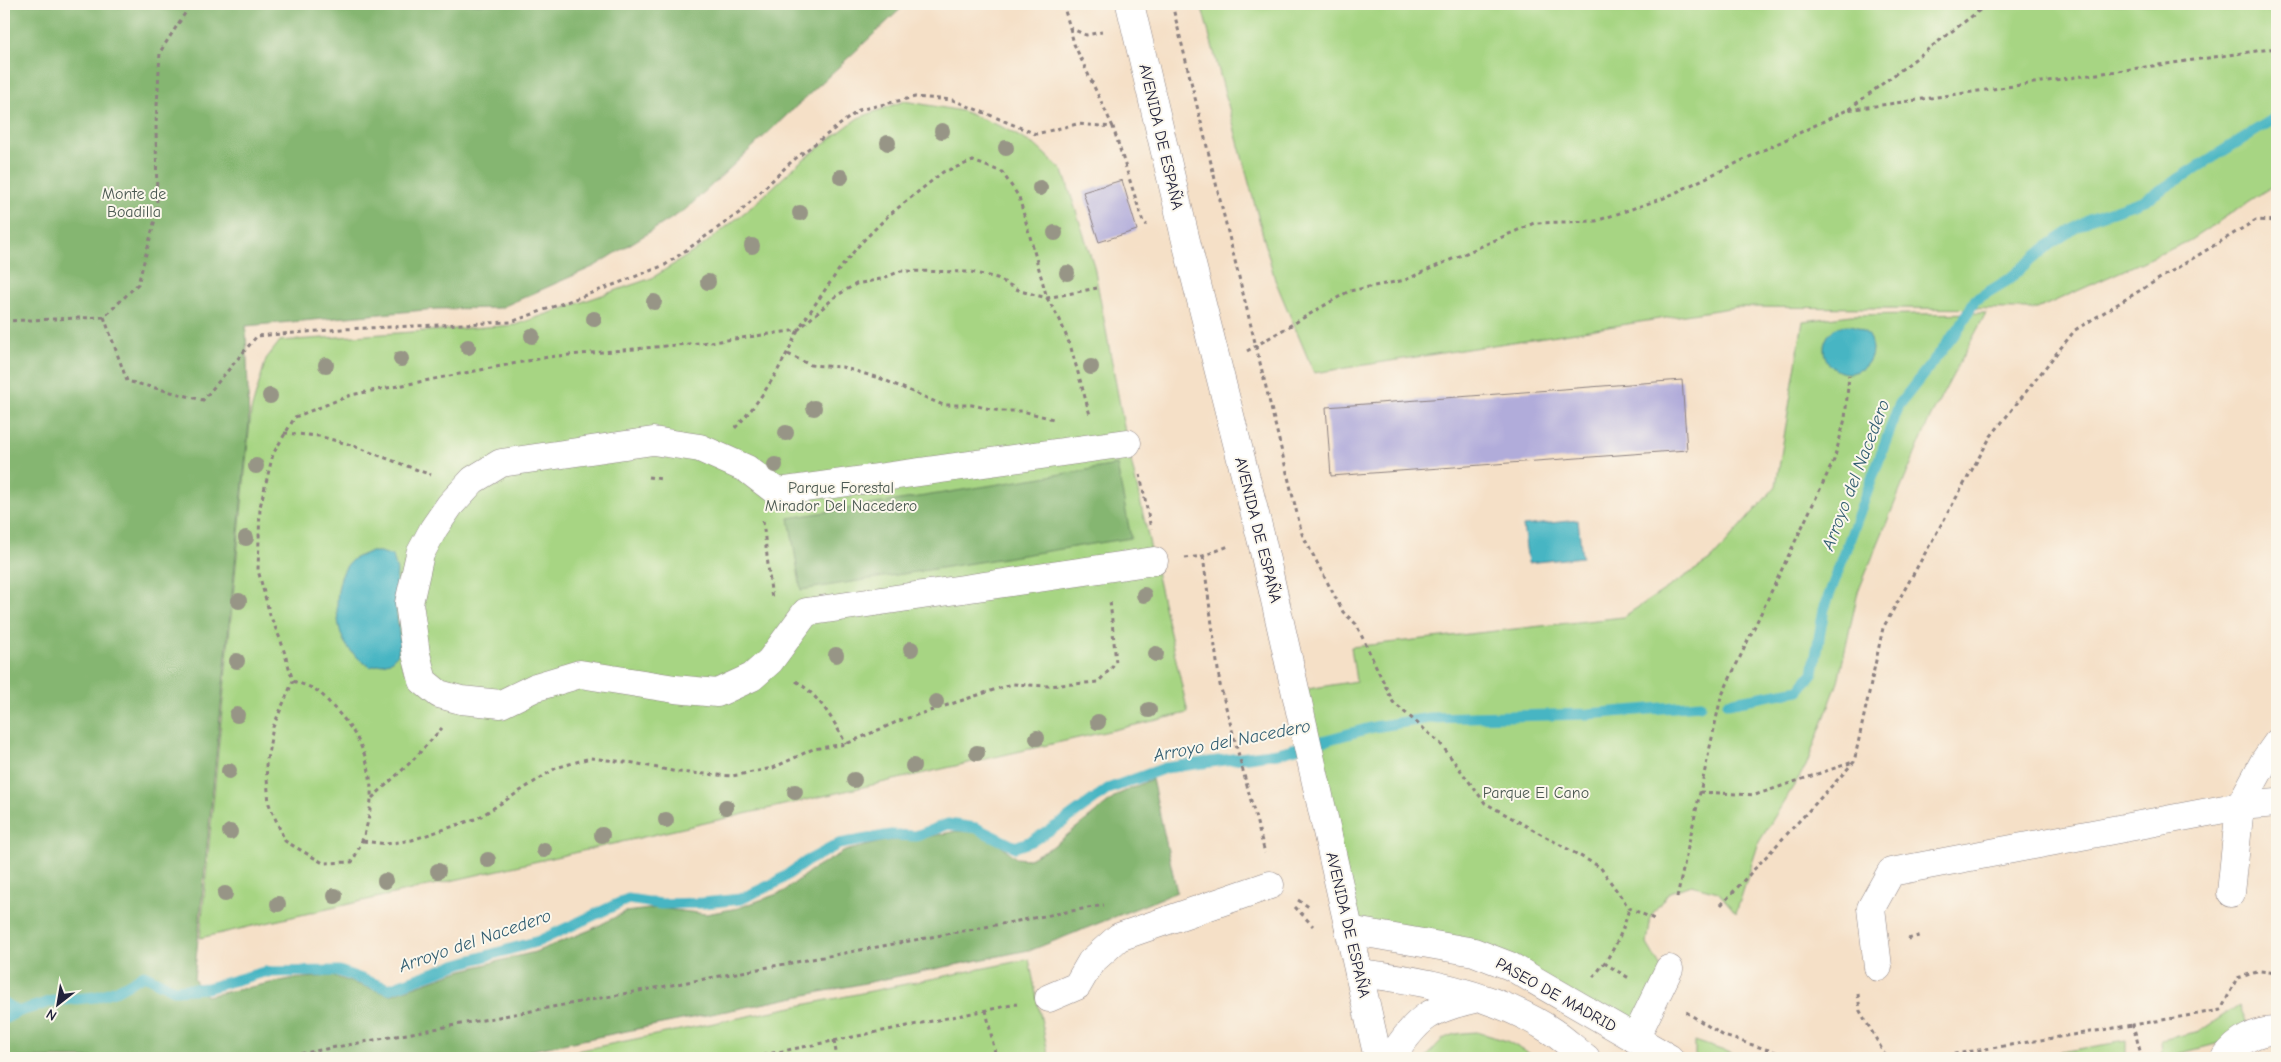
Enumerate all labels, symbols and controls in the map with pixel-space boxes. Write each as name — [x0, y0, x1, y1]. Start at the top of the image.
street label: AVENIDA DE ESPAÑA — [1135, 62, 1187, 212]
park label: Monte de Boadilla — [102, 185, 166, 221]
water label: Arroyo del Nacedero — [1817, 397, 1894, 554]
street label: AVENIDA DE ESPAÑA — [1231, 455, 1285, 605]
park label: Parque Forestal Mirador Del Nacedero — [765, 479, 917, 515]
water label: Arroyo del Nacedero — [1151, 715, 1312, 767]
park label: Parque El Cano — [1483, 784, 1589, 802]
street label: AVENIDA DE ESPAÑA — [1322, 850, 1374, 1000]
water label: Arroyo del Nacedero — [395, 905, 554, 977]
street label: PASEO DE MADRID — [1492, 954, 1620, 1036]
north arrow — [32, 980, 82, 1030]
text: N — [43, 1005, 60, 1024]

